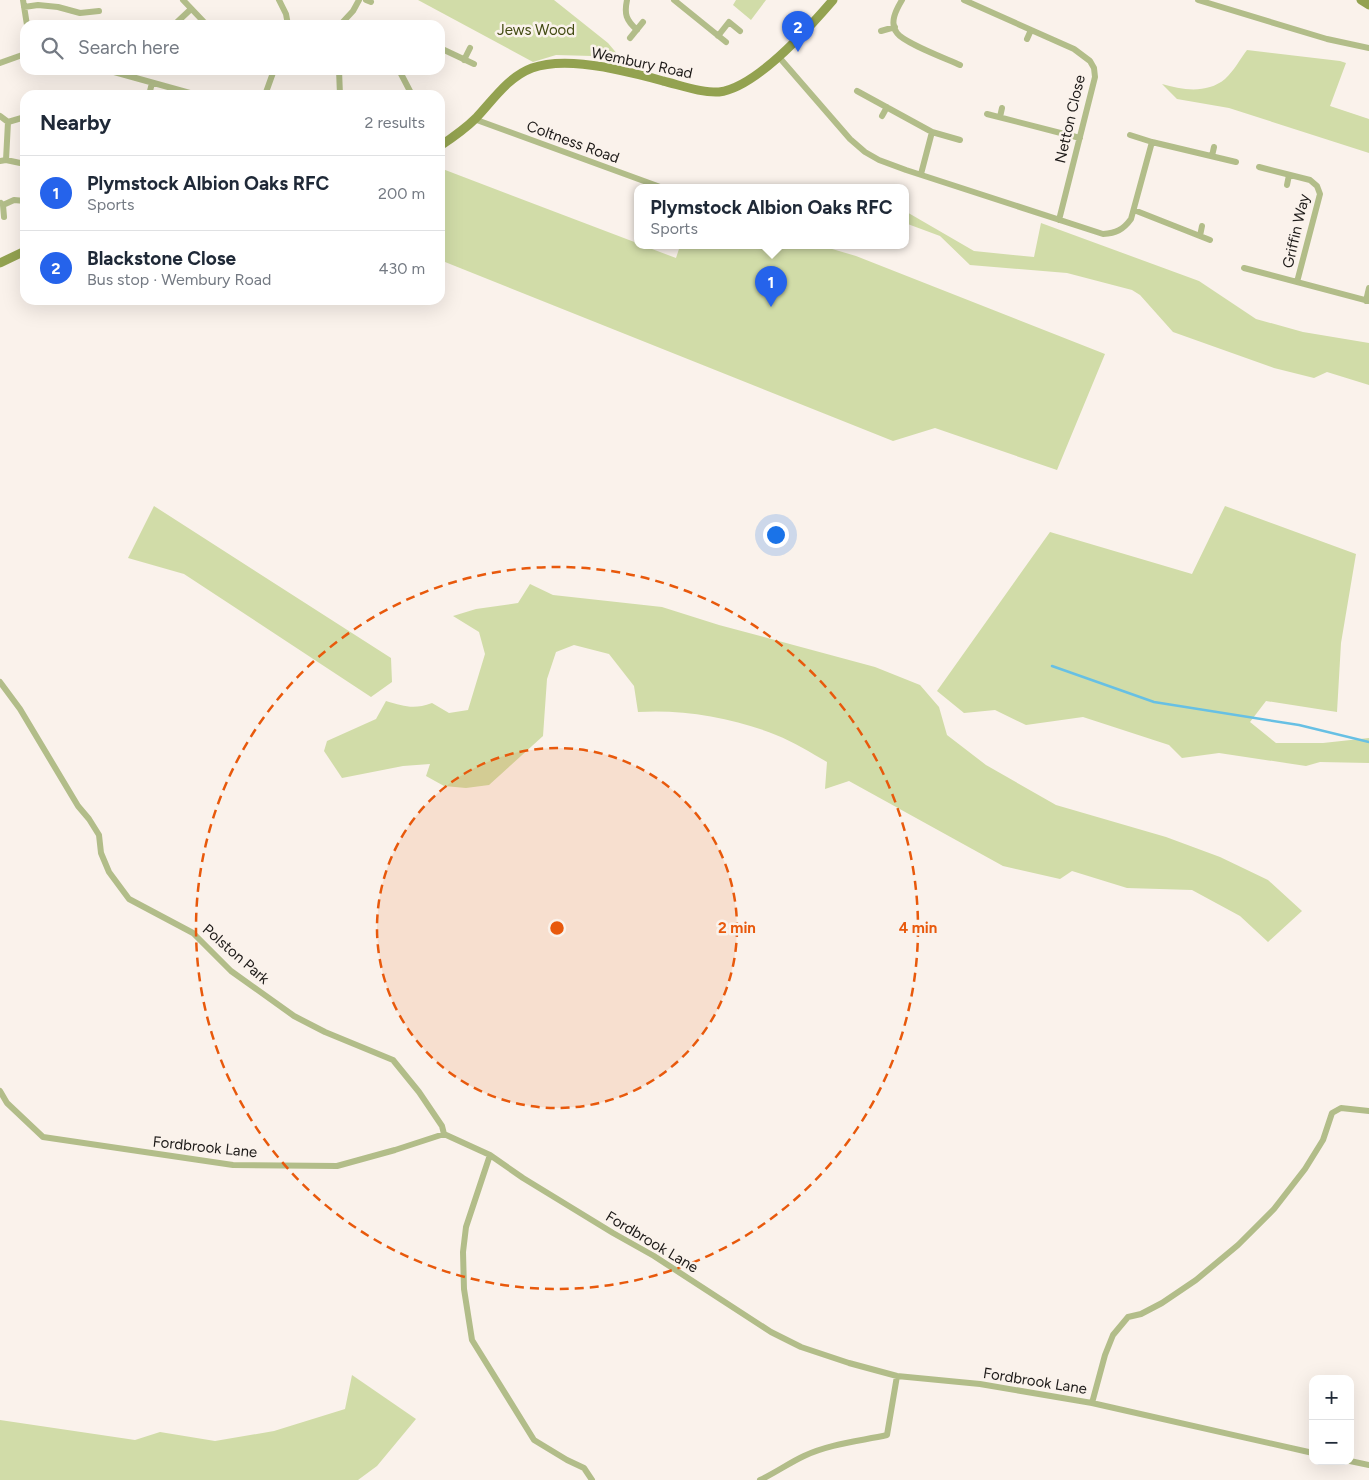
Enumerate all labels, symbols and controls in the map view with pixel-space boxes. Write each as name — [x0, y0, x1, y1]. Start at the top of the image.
pin: 2 — [782, 11, 814, 52]
search box — [20, 20, 445, 75]
park label: Jews Wood — [497, 21, 575, 39]
icon: search — [38, 34, 66, 62]
text: Search here — [78, 36, 180, 59]
street label: Wembury Road — [590, 43, 694, 83]
street label: Netton Close — [1051, 73, 1089, 165]
text: Nearby — [40, 110, 111, 135]
text: 2 results — [365, 113, 425, 132]
street label: Coltness Road — [524, 117, 622, 167]
text: Plymstock Albion Oaks RFC — [87, 172, 329, 195]
text: 1 — [53, 184, 59, 203]
text: 200 m — [378, 184, 425, 203]
popup — [634, 184, 909, 249]
street label: Griffin Way — [1279, 192, 1313, 270]
text: Sports — [87, 195, 134, 214]
text: Plymstock Albion Oaks RFC — [650, 196, 893, 219]
text: Sports — [650, 219, 698, 238]
text: Blackstone Close — [87, 247, 236, 270]
text: 2 — [51, 259, 61, 278]
text: 430 m — [379, 259, 425, 278]
pin: 1 — [755, 266, 787, 307]
text: Bus stop · Wembury Road — [87, 270, 271, 289]
your location — [763, 522, 789, 548]
centre of rings — [548, 919, 566, 937]
text: 2 min — [718, 919, 756, 937]
text: 4 min — [899, 919, 937, 937]
street label: Polston Park — [199, 920, 274, 988]
street label: Fordbrook Lane — [152, 1133, 258, 1161]
street label: Fordbrook Lane — [602, 1207, 702, 1277]
street label: Fordbrook Lane — [982, 1364, 1088, 1398]
map controls — [1309, 1375, 1354, 1465]
button: + — [1309, 1375, 1354, 1420]
button: − — [1309, 1420, 1354, 1465]

